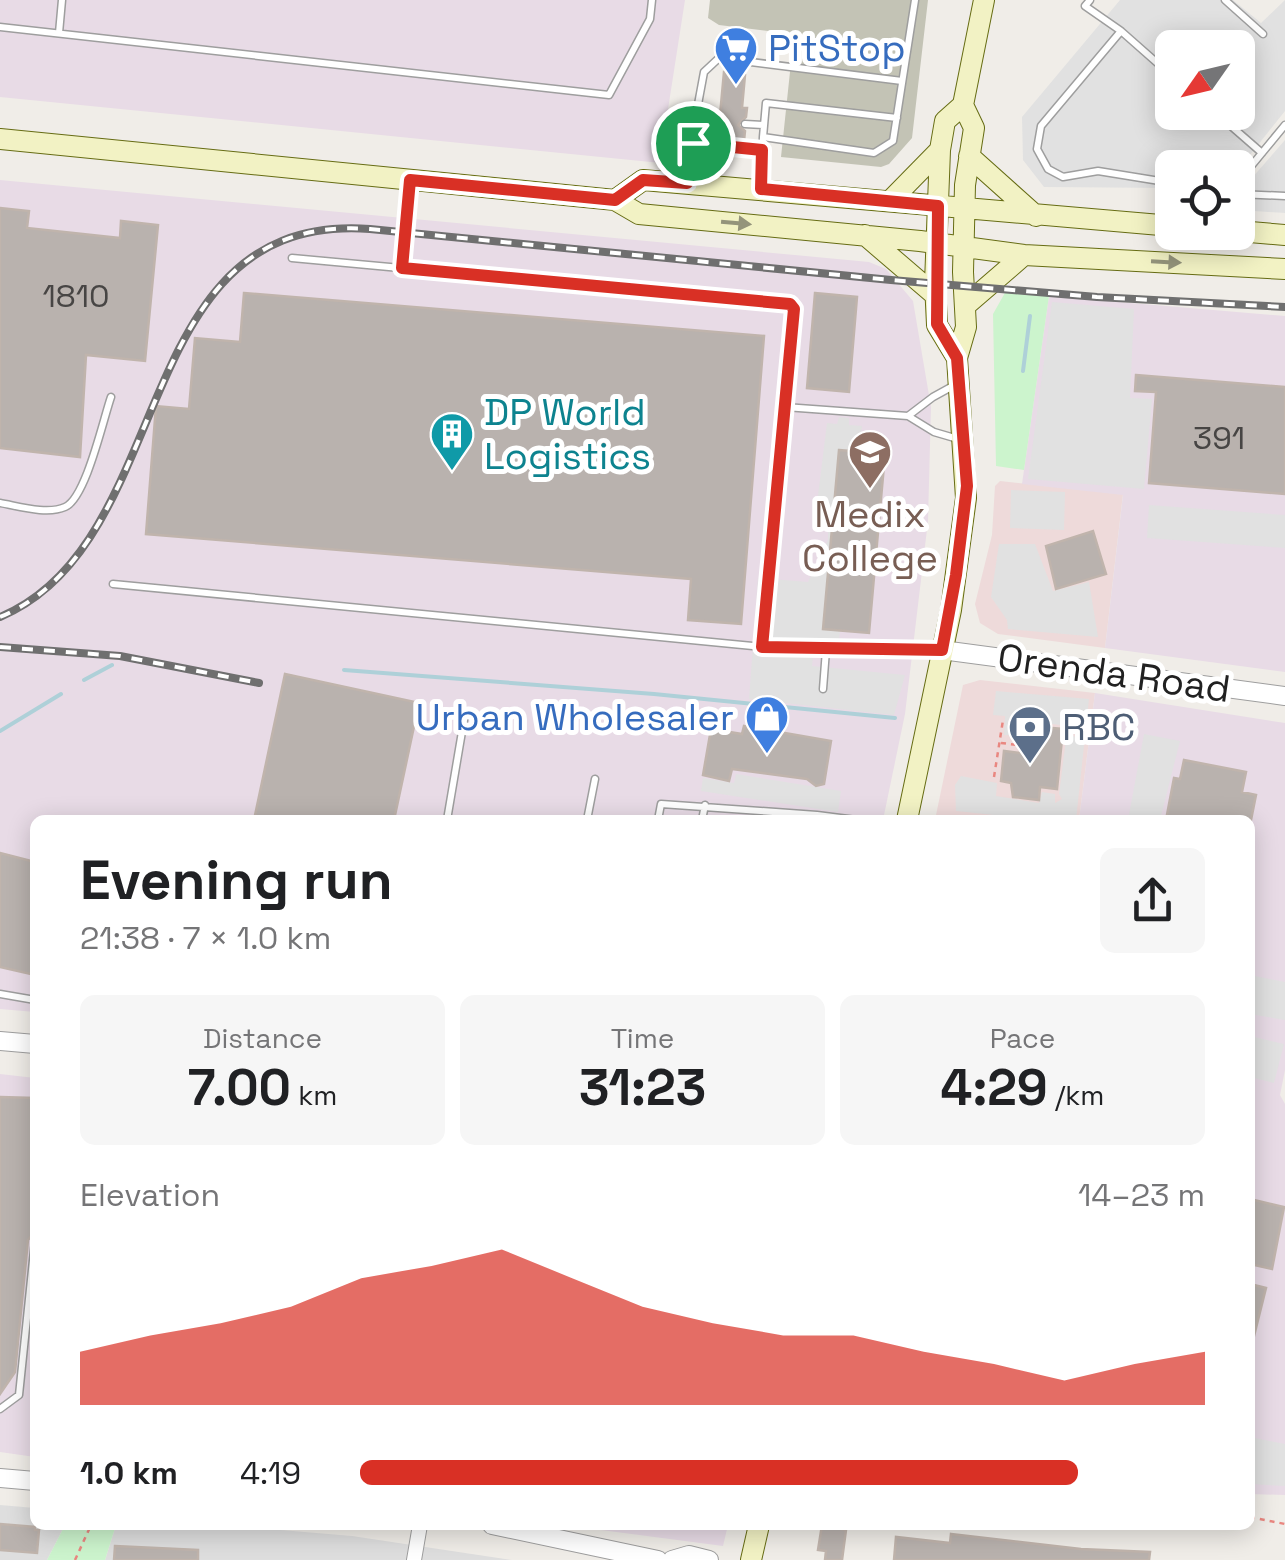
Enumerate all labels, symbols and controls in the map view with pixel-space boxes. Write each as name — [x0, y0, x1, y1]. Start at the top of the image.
place label: PitStop — [768, 24, 906, 72]
supermarket icon: PitStop — [713, 25, 759, 86]
north arrow — [1155, 30, 1255, 130]
map controls — [1155, 30, 1255, 250]
pin — [651, 101, 736, 186]
icon: arrive — [666, 116, 721, 171]
button: locate — [1155, 150, 1255, 250]
one-way arrow — [721, 215, 753, 231]
one-way arrow — [1150, 254, 1182, 270]
house number: 1810 — [42, 276, 110, 316]
place label: DP World Logistics — [484, 388, 651, 480]
building icon: DP World Logistics — [429, 411, 475, 472]
house number: 391 — [1193, 418, 1245, 458]
school or university icon: Medix College — [847, 429, 893, 490]
place label: Medix College — [802, 490, 938, 582]
street label: Orenda Road — [995, 633, 1233, 713]
place label: Urban Wholesaler — [416, 693, 734, 741]
shop icon: Urban Wholesaler — [744, 694, 790, 755]
place label: RBC — [1062, 703, 1136, 751]
bank icon: RBC — [1007, 704, 1053, 765]
text: Evening run — [80, 845, 393, 915]
button: share — [1100, 848, 1205, 953]
text: 21:38 · 7 × 1.0 km — [80, 918, 331, 958]
text: Distance — [203, 1020, 322, 1056]
text: Time — [611, 1020, 674, 1056]
text: Pace — [990, 1020, 1055, 1056]
text: 7.00 — [188, 1056, 291, 1120]
text: 31:23 — [579, 1056, 706, 1120]
text: 4:29 — [941, 1056, 1048, 1120]
text: km — [291, 1077, 337, 1113]
text: /km — [1048, 1077, 1104, 1113]
text: Elevation — [80, 1175, 220, 1215]
text: 14–23 m — [1078, 1175, 1205, 1215]
text: 1.0 km — [80, 1453, 178, 1493]
text: 4:19 — [240, 1453, 301, 1493]

